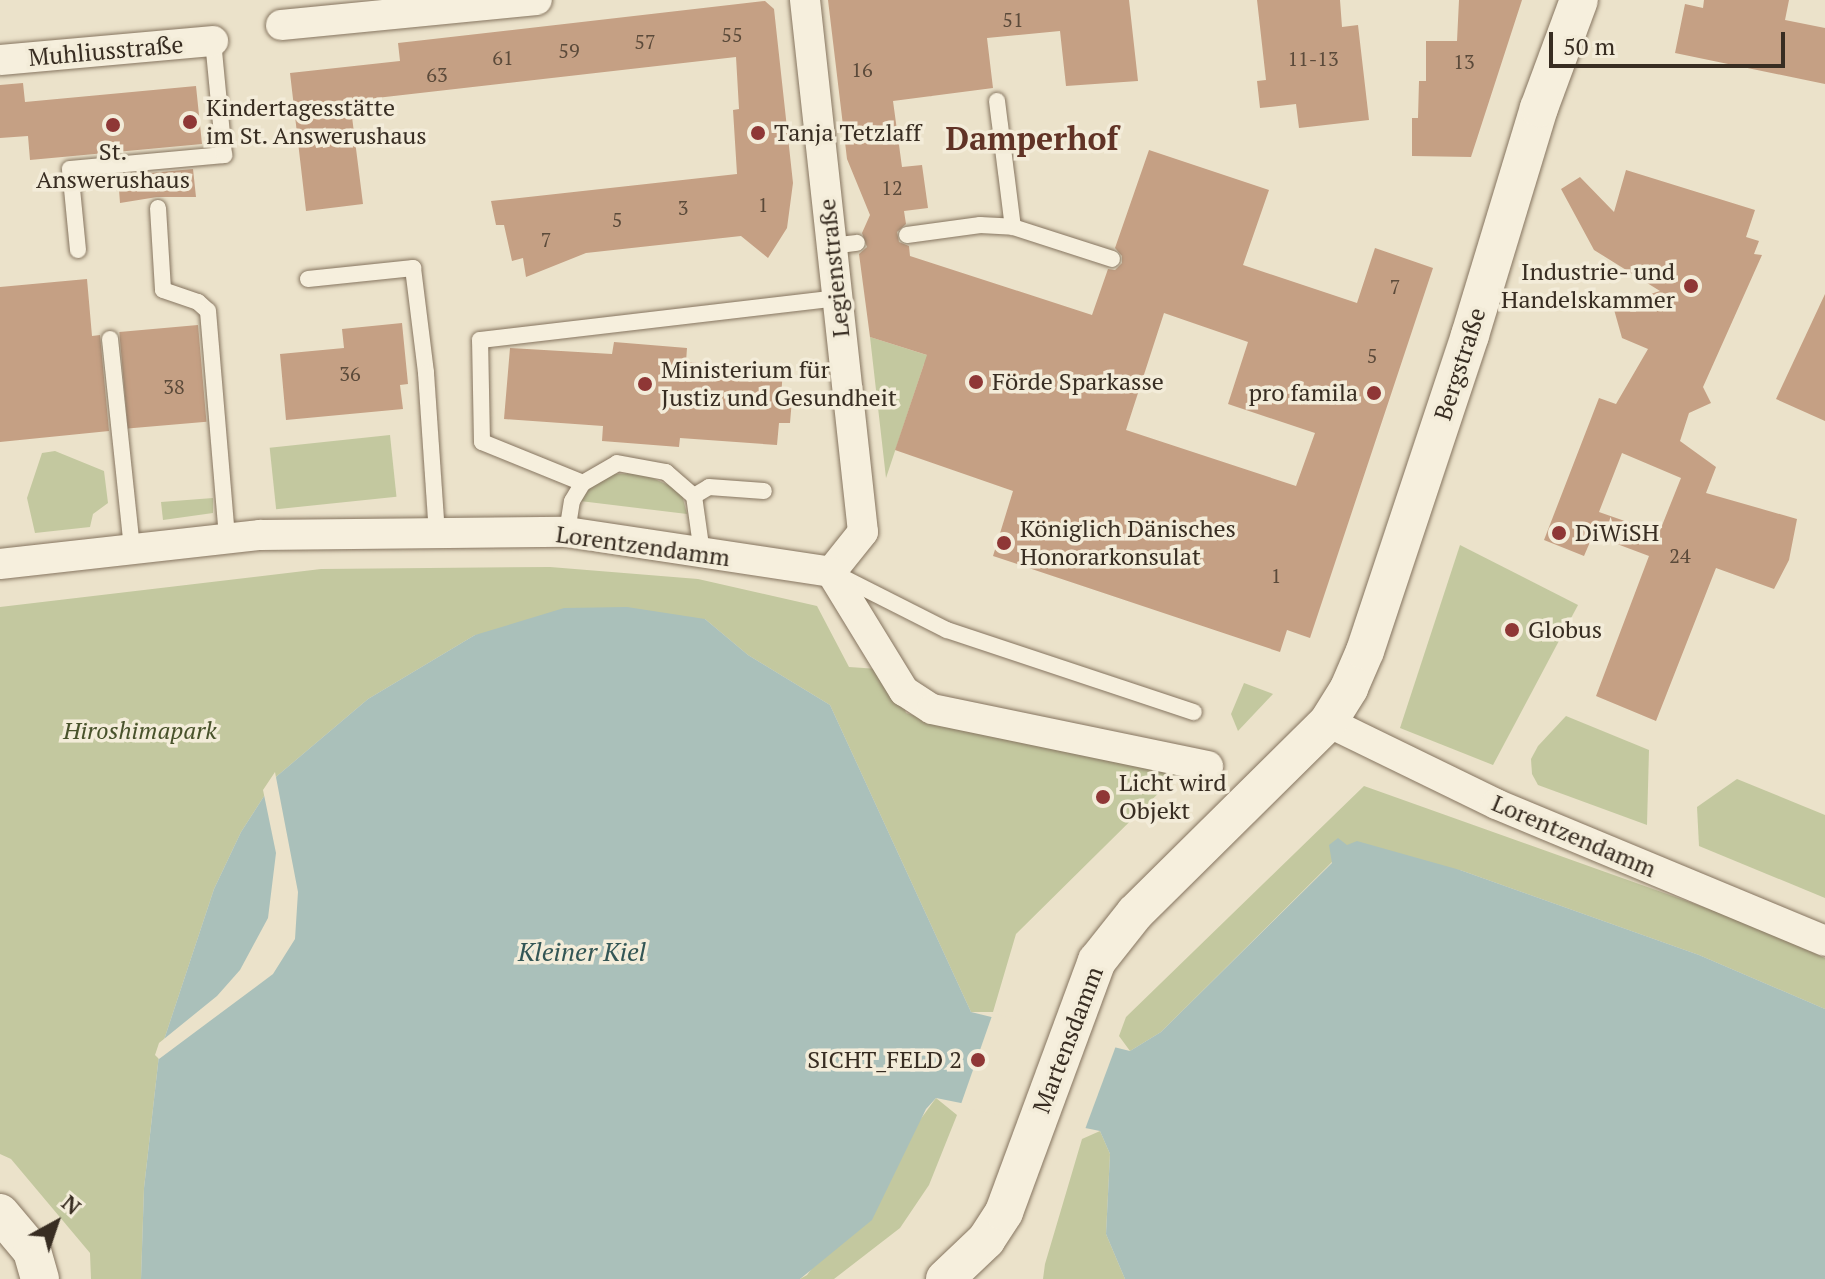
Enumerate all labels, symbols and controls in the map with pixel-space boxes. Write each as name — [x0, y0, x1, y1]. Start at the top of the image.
house number: 51 — [1002, 7, 1024, 31]
scale bar — [1553, 16, 1789, 66]
house number: 55 — [721, 22, 743, 46]
house number: 57 — [634, 29, 656, 53]
street label: Muhliusstraße — [27, 30, 185, 72]
text: 50 m — [1563, 30, 1615, 62]
house number: 59 — [558, 38, 580, 62]
house number: 61 — [492, 45, 514, 69]
house number: 11-13 — [1287, 46, 1339, 70]
house number: 13 — [1453, 49, 1475, 73]
house number: 16 — [851, 57, 873, 81]
house number: 63 — [426, 62, 448, 86]
place label: Kindertagesstätte im St. Answerushaus — [206, 94, 428, 150]
marker: Kindertagesstätte im St. Answerushaus — [181, 113, 199, 131]
marker: St. Answerushaus — [104, 116, 122, 134]
place label: Tanja Tetzlaff — [774, 119, 921, 147]
district label: Damperhof — [946, 119, 1118, 157]
marker: Tanja Tetzlaff — [749, 124, 767, 142]
place label: St. Answerushaus — [36, 138, 190, 194]
house number: 12 — [881, 175, 903, 199]
house number: 1 — [758, 192, 768, 216]
house number: 3 — [678, 195, 688, 219]
street label: Legienstraße — [812, 197, 856, 339]
house number: 5 — [612, 207, 622, 231]
house number: 7 — [541, 227, 551, 251]
place label: Industrie- und Handelskammer — [1501, 258, 1675, 314]
house number: 7 — [1390, 274, 1400, 298]
marker: Industrie- und Handelskammer — [1682, 277, 1700, 295]
street label: Bergstraße — [1428, 304, 1492, 424]
house number: 5 — [1367, 343, 1377, 367]
place label: Ministerium für Justiz und Gesundheit — [661, 356, 897, 412]
house number: 36 — [339, 361, 361, 385]
place label: Förde Sparkasse — [992, 368, 1164, 396]
marker: Förde Sparkasse — [967, 373, 985, 391]
house number: 38 — [163, 374, 185, 398]
marker: Ministerium für Justiz und Gesundheit — [636, 375, 654, 393]
place label: pro famila — [1248, 379, 1358, 407]
marker: pro famila — [1365, 384, 1383, 402]
place label: Königlich Dänisches Honorarkonsulat — [1020, 515, 1236, 571]
place label: DiWiSH — [1575, 519, 1659, 547]
street label: Lorentzendamm — [554, 520, 732, 572]
marker: DiWiSH — [1550, 524, 1568, 542]
marker: Königlich Dänisches Honorarkonsulat — [995, 534, 1013, 552]
house number: 24 — [1669, 543, 1691, 567]
house number: 1 — [1271, 563, 1281, 587]
place label: Globus — [1528, 616, 1602, 644]
marker: Globus — [1503, 621, 1521, 639]
park label: Hiroshimapark — [63, 717, 217, 745]
place label: Licht wird Objekt — [1119, 769, 1227, 825]
marker: Licht wird Objekt — [1094, 788, 1112, 806]
street label: Lorentzendamm — [1488, 788, 1660, 884]
water label: Kleiner Kiel — [518, 936, 646, 968]
street label: Martensdamm — [1027, 963, 1109, 1117]
place label: SICHT_FELD 2 — [807, 1046, 962, 1074]
marker: SICHT_FELD 2 — [969, 1051, 987, 1069]
north arrow — [16, 1183, 96, 1263]
text: N — [56, 1188, 87, 1221]

